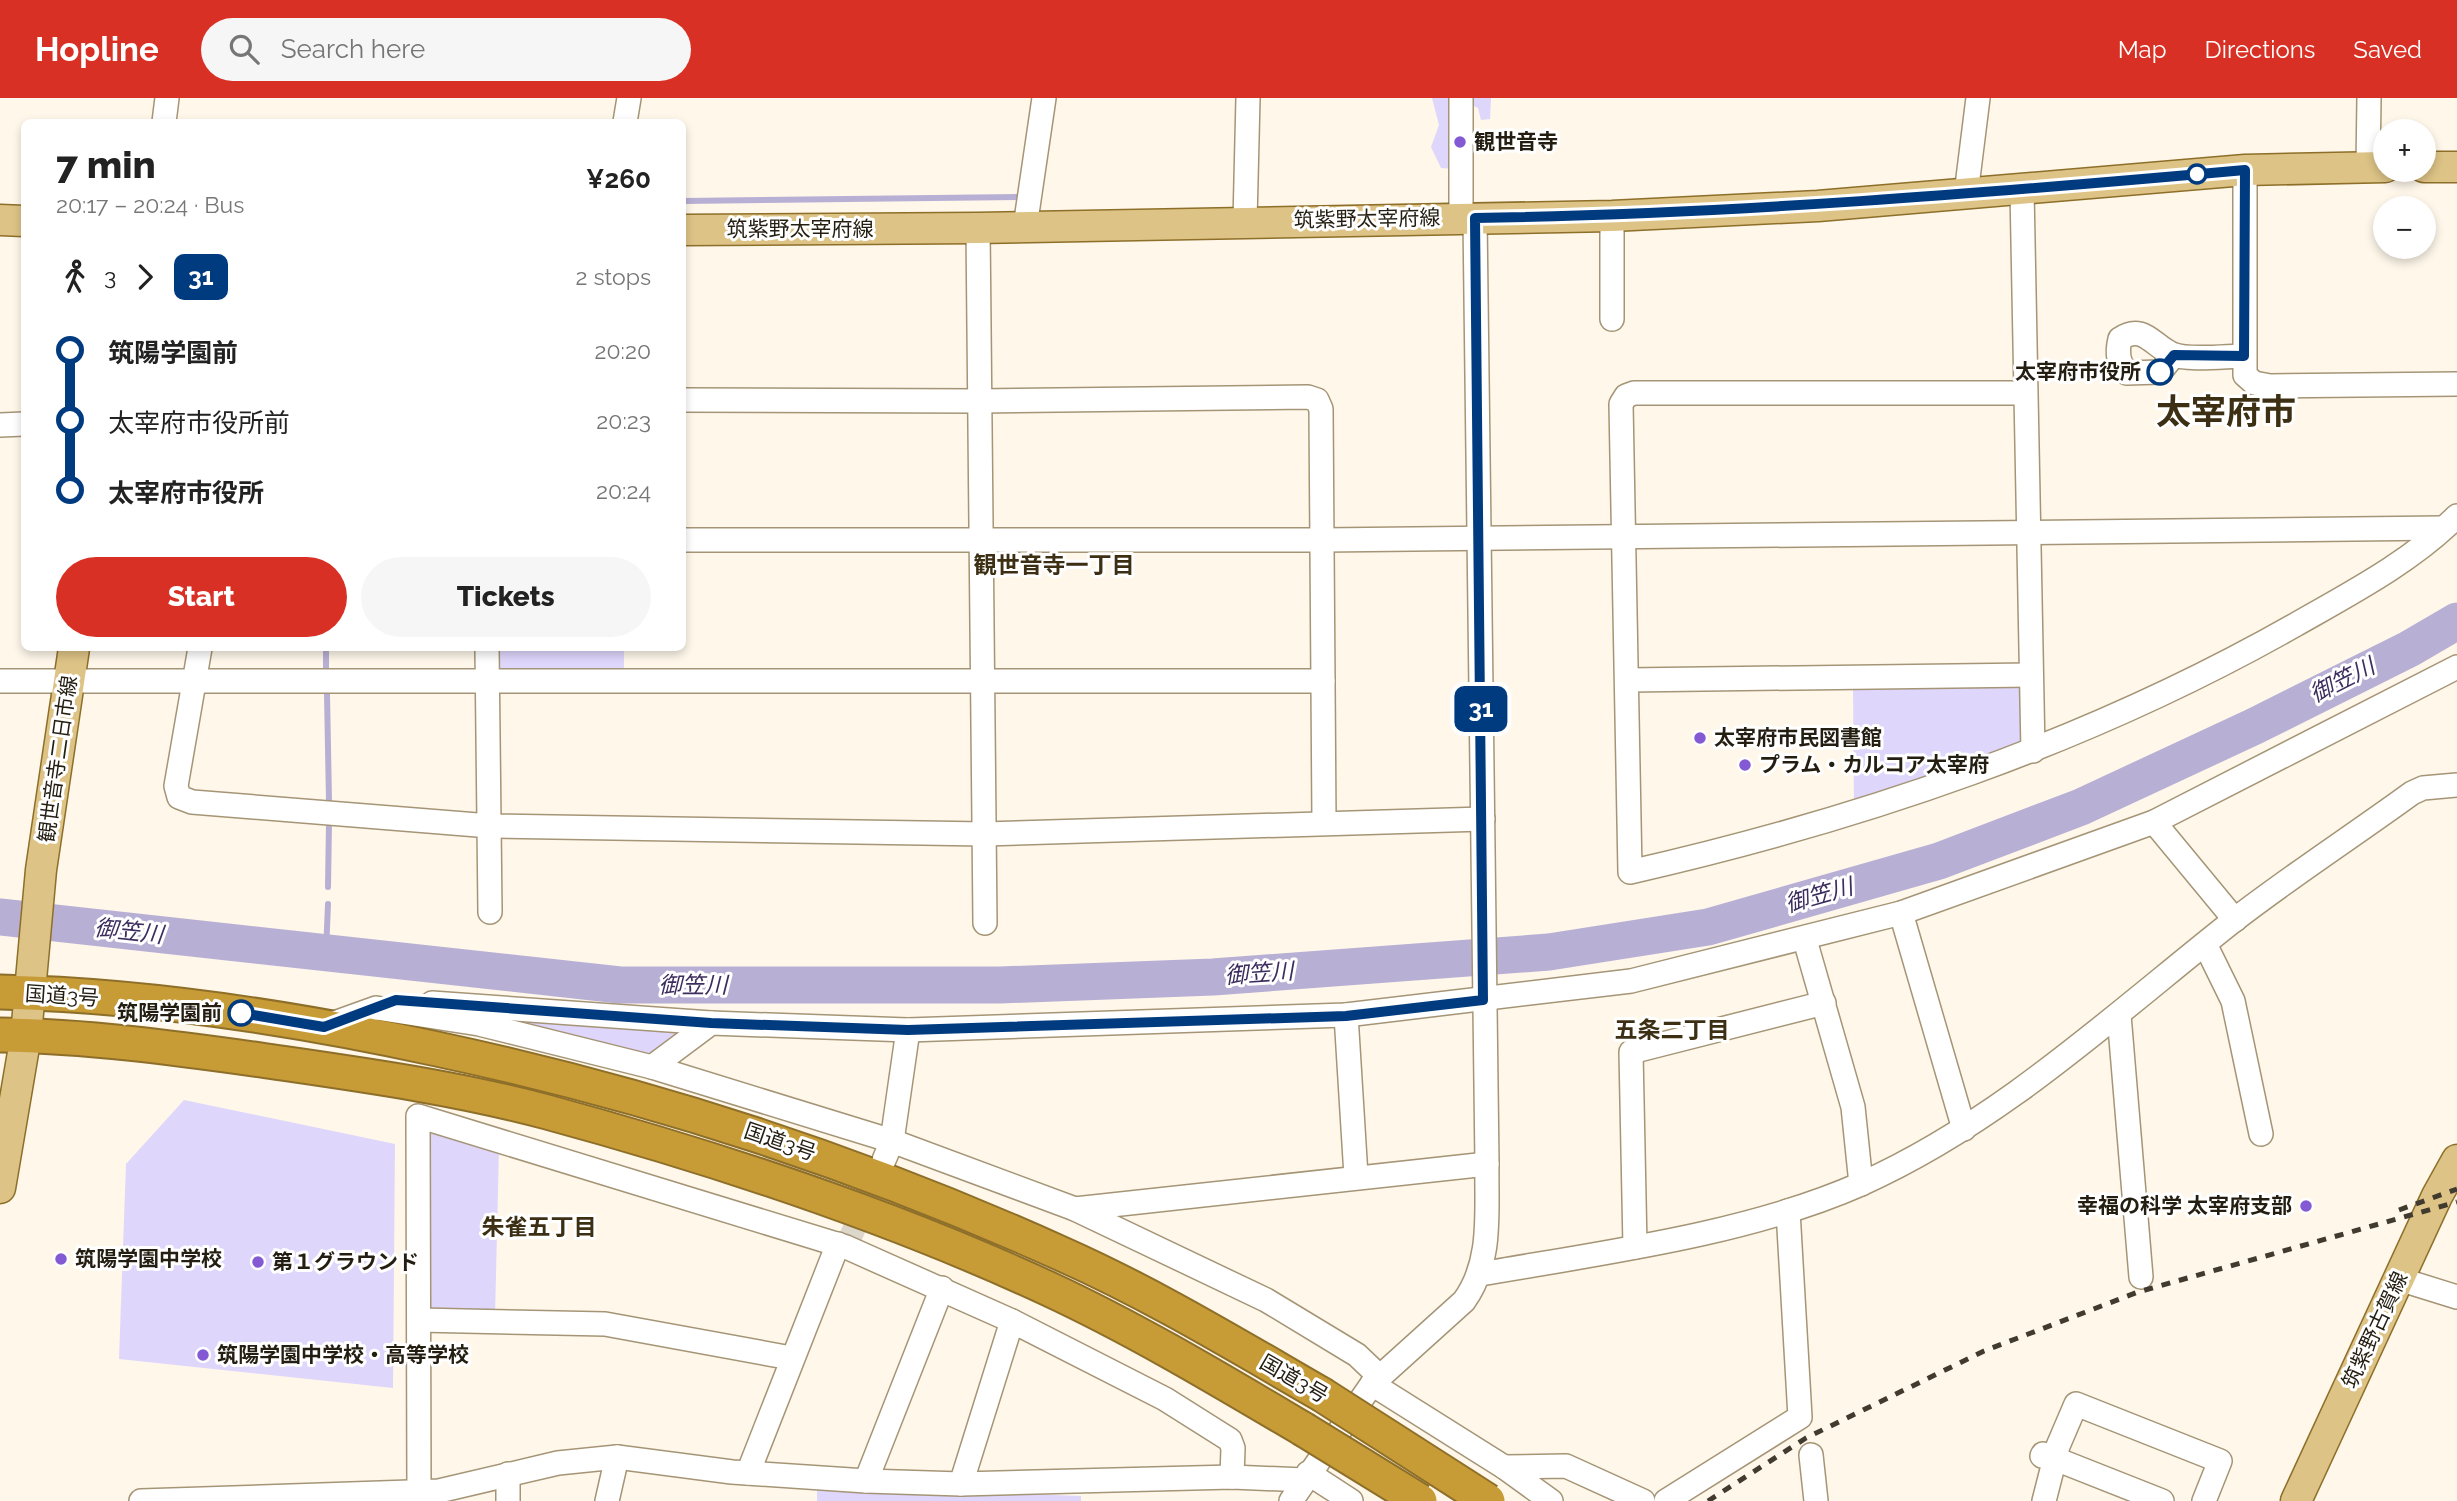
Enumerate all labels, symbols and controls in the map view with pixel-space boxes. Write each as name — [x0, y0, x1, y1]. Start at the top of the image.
search box — [201, 18, 691, 81]
text: Hopline — [35, 30, 159, 69]
icon: search — [225, 30, 263, 68]
text: Search here — [281, 34, 425, 64]
text: Map — [2118, 35, 2167, 64]
text: Directions — [2205, 35, 2315, 64]
text: Saved — [2353, 35, 2422, 64]
map controls — [2373, 119, 2436, 259]
button: + — [2373, 119, 2436, 182]
place label: 観世音寺 — [1474, 129, 1558, 154]
marker: 観世音寺 — [1452, 134, 1468, 150]
text: 7 min — [56, 142, 156, 187]
text: ¥260 — [586, 164, 651, 194]
unlabelled marker — [2187, 164, 2207, 184]
text: 20:17 – 20:24 · Bus — [56, 191, 244, 218]
button: − — [2373, 196, 2436, 259]
street label: 筑紫野太宰府線 — [1293, 205, 1441, 232]
street label: 筑紫野太宰府線 — [727, 216, 874, 241]
icon: walk — [56, 258, 94, 296]
icon: forward — [126, 258, 164, 296]
text: 31 — [188, 262, 214, 291]
text: 3 — [104, 263, 116, 290]
text: 2 stops — [576, 263, 651, 290]
text: 20:20 — [595, 337, 651, 364]
text: 筑陽学園前 — [108, 338, 238, 368]
place label: 太宰府市役所 — [2015, 359, 2141, 384]
marker: 太宰府市役所 — [2147, 359, 2173, 385]
district label: 太宰府市 — [2156, 391, 2296, 432]
text: 20:23 — [596, 407, 651, 434]
text: 太宰府市役所前 — [108, 408, 290, 438]
text: 20:24 — [596, 477, 651, 504]
text: 太宰府市役所 — [108, 478, 264, 508]
district label: 観世音寺一丁目 — [974, 551, 1135, 578]
button: Start — [56, 557, 347, 637]
button: Tickets — [361, 557, 651, 637]
water label: 御笠川 — [2305, 651, 2381, 707]
street label: 観世音寺二日市線 — [33, 674, 82, 844]
line badge: 31 — [1450, 686, 1512, 732]
text: 31 — [1468, 694, 1494, 723]
place label: 太宰府市民図書館 — [1714, 725, 1882, 750]
marker: 太宰府市民図書館 — [1692, 730, 1708, 746]
place label: プラム・カルコア太宰府 — [1759, 752, 1989, 777]
marker: プラム・カルコア太宰府 — [1737, 757, 1753, 773]
water label: 御笠川 — [1782, 871, 1859, 917]
water label: 御笠川 — [93, 913, 168, 948]
water label: 御笠川 — [1224, 956, 1297, 988]
water label: 御笠川 — [659, 971, 731, 998]
street label: 国道3号 — [24, 980, 100, 1011]
place label: 筑陽学園前 — [117, 1000, 222, 1025]
marker: 筑陽学園前 — [228, 1000, 254, 1026]
district label: 五条二丁目 — [1615, 1016, 1730, 1043]
street label: 国道3号 — [741, 1118, 819, 1165]
place label: 幸福の科学 太宰府支部 — [2077, 1193, 2292, 1218]
marker: 幸福の科学 太宰府支部 — [2298, 1198, 2314, 1214]
district label: 朱雀五丁目 — [482, 1213, 597, 1240]
place label: 筑陽学園中学校 — [75, 1246, 222, 1271]
place label: 第１グラウンド — [272, 1249, 419, 1274]
marker: 筑陽学園中学校 — [53, 1251, 69, 1267]
marker: 第１グラウンド — [250, 1254, 266, 1270]
street label: 筑紫野古賀線 — [2337, 1267, 2413, 1392]
place label: 筑陽学園中学校・高等学校 — [217, 1342, 469, 1367]
marker: 筑陽学園中学校・高等学校 — [195, 1347, 211, 1363]
street label: 国道3号 — [1256, 1349, 1333, 1408]

